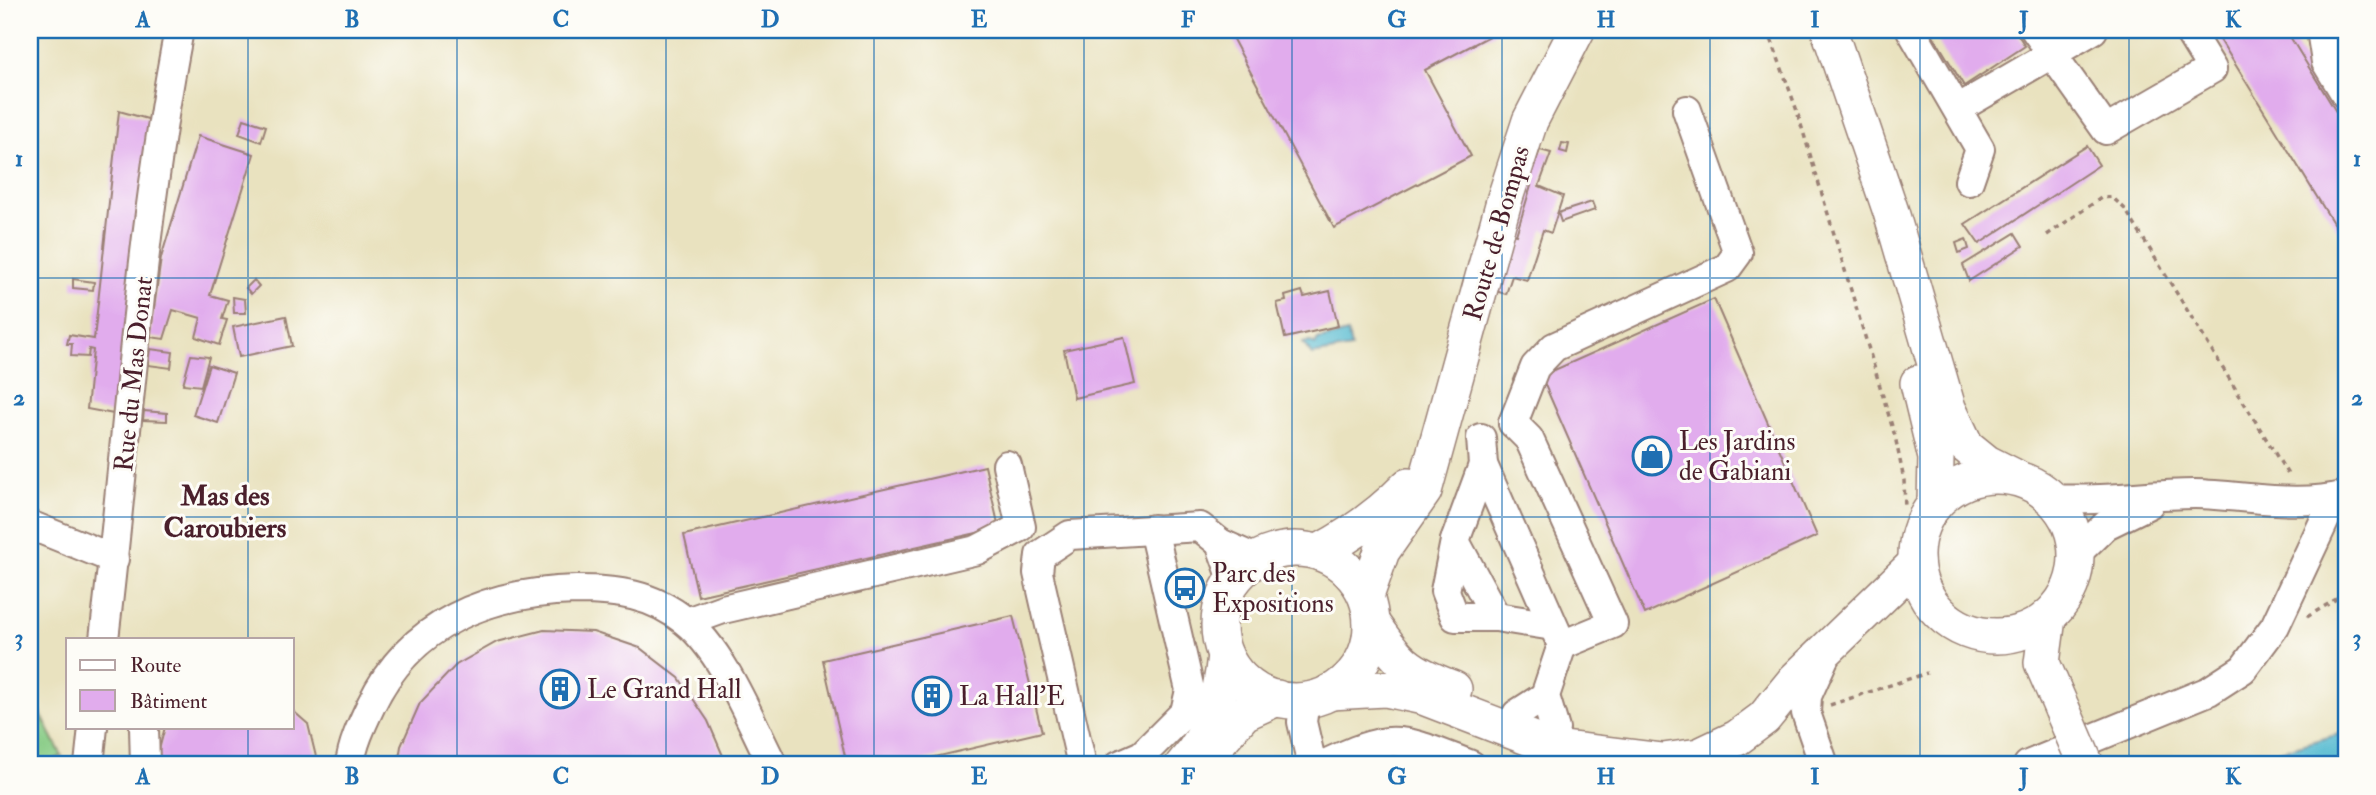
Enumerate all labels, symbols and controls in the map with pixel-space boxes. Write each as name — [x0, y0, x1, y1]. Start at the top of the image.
text: A — [135, 5, 151, 34]
text: B — [344, 5, 360, 34]
text: C — [553, 5, 569, 34]
text: D — [761, 5, 779, 34]
text: E — [971, 5, 988, 34]
text: F — [1181, 5, 1196, 34]
text: G — [1387, 5, 1407, 34]
text: H — [1597, 5, 1616, 34]
text: I — [1810, 5, 1820, 34]
text: J — [2018, 5, 2029, 35]
text: K — [2225, 5, 2242, 34]
street label: Route de Bompas — [1457, 142, 1538, 325]
text: 1 — [15, 144, 23, 173]
text: 1 — [2353, 144, 2361, 173]
street label: Rue du Mas Donat — [108, 275, 160, 473]
text: 2 — [13, 383, 25, 412]
text: 2 — [2351, 383, 2363, 412]
place label: Les Jardins de Gabiani — [1679, 426, 1795, 488]
shop icon: Les Jardins de Gabiani — [1631, 435, 1673, 477]
district label: Mas des Caroubiers — [164, 479, 287, 546]
place label: Parc des Expositions — [1212, 558, 1334, 621]
bus stop icon: Parc des Expositions — [1164, 567, 1206, 609]
text: 3 — [15, 623, 23, 652]
text: 3 — [2353, 623, 2361, 652]
legend — [66, 638, 294, 728]
text: Route — [130, 652, 182, 679]
building icon: Le Grand Hall — [539, 668, 581, 710]
place label: Le Grand Hall — [587, 674, 742, 706]
building icon: La Hall'E — [911, 675, 953, 717]
place label: La Hall'E — [959, 681, 1065, 713]
text: Bâtiment — [130, 688, 207, 715]
text: A — [135, 762, 151, 791]
text: B — [344, 762, 360, 791]
text: C — [553, 762, 569, 791]
text: D — [761, 762, 779, 791]
text: E — [971, 762, 988, 791]
text: F — [1181, 762, 1196, 791]
text: G — [1387, 762, 1407, 791]
text: H — [1597, 762, 1616, 791]
text: I — [1810, 762, 1820, 791]
text: J — [2018, 762, 2029, 792]
text: K — [2225, 762, 2242, 791]

